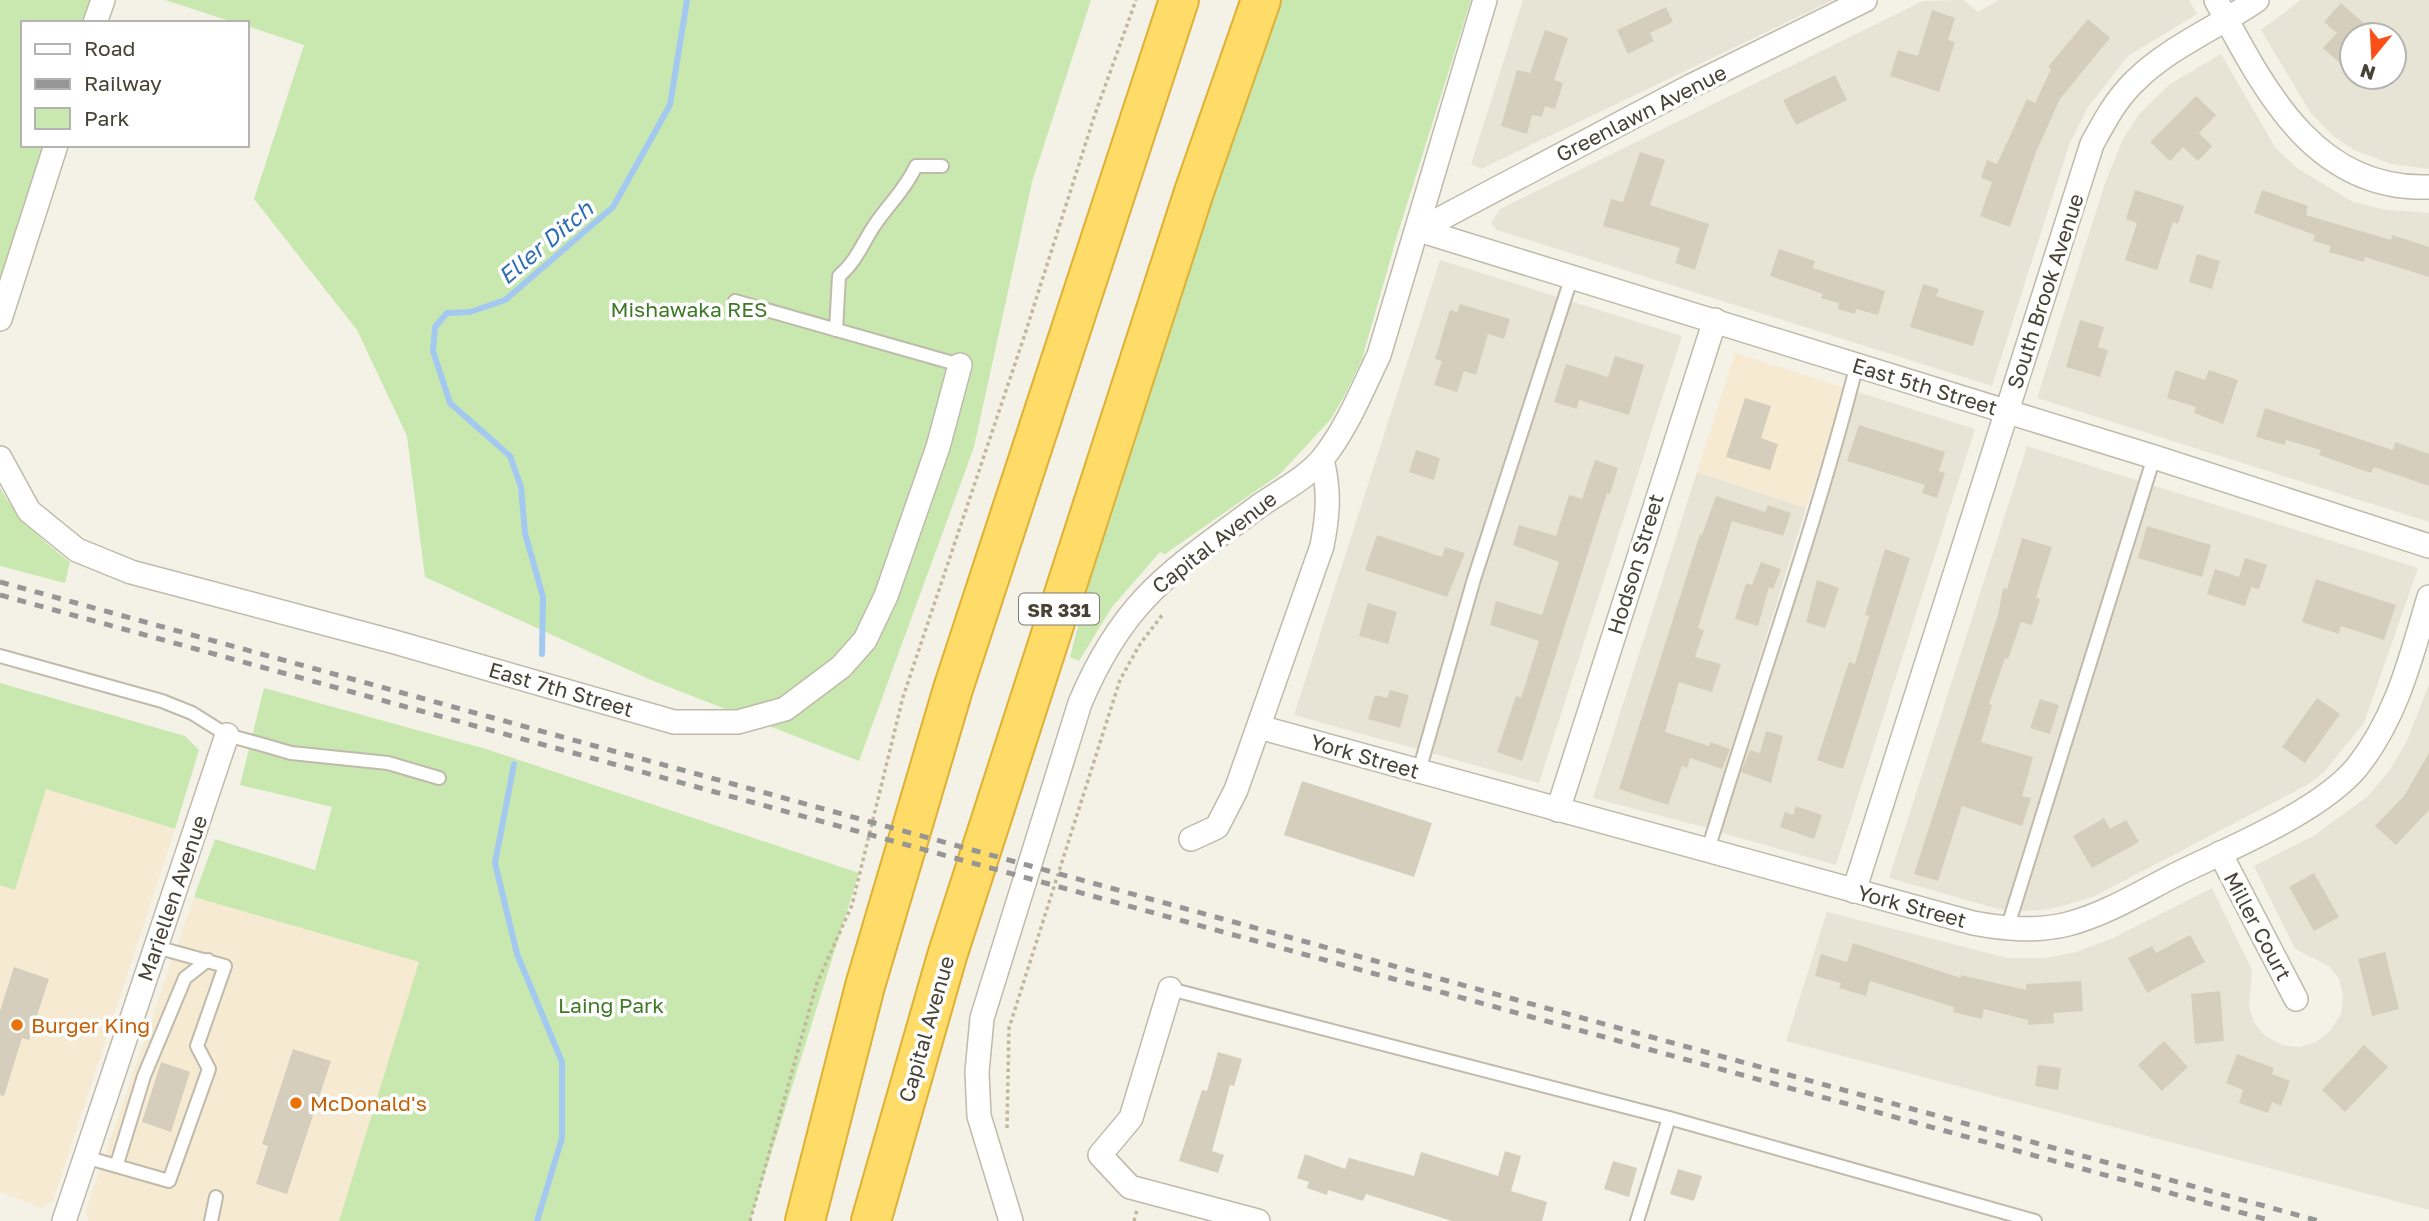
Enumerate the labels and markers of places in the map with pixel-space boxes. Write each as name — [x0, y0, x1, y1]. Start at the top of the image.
place label: Burger King — [31, 1012, 150, 1038]
marker: Burger King — [9, 1017, 25, 1033]
place label: McDonald's — [310, 1090, 427, 1116]
marker: McDonald's — [288, 1095, 304, 1111]

